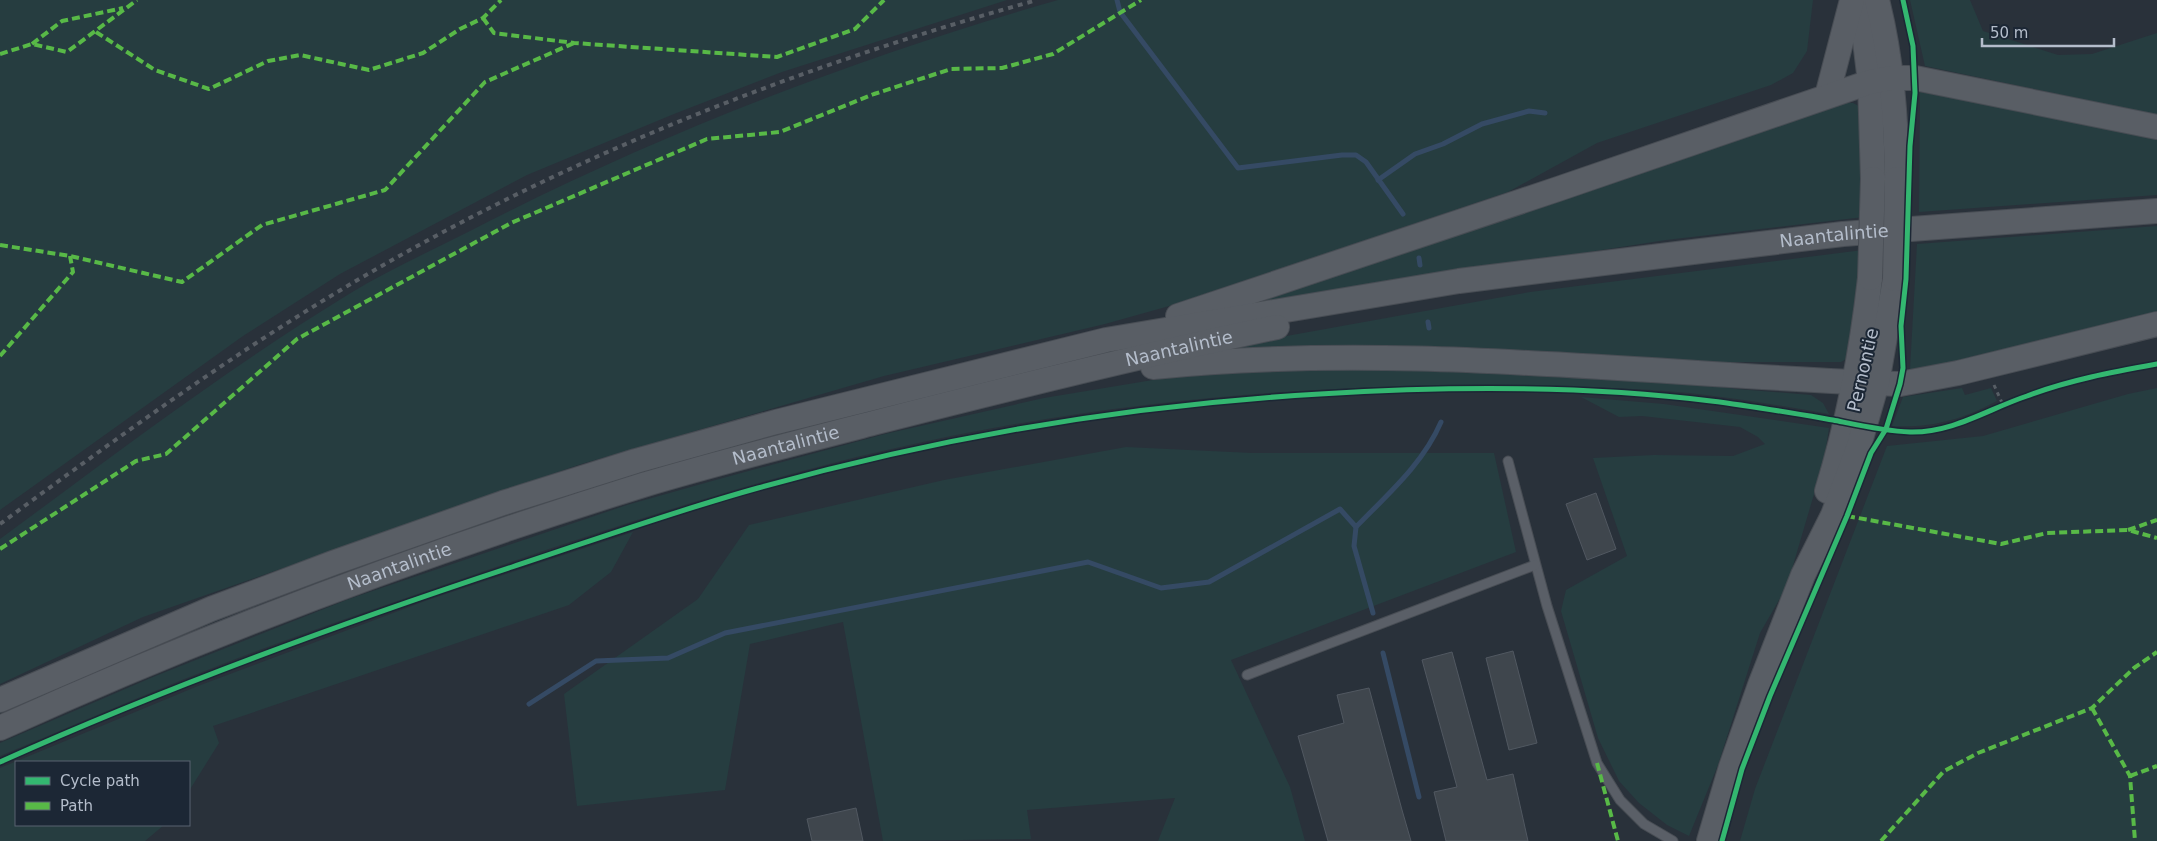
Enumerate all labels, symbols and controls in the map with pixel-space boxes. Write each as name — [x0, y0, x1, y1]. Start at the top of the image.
scale bar — [1982, 15, 2114, 47]
text: 50 m — [1990, 24, 2028, 42]
street label: Naantalintie — [1778, 220, 1889, 252]
street label: Naantalintie — [1123, 326, 1235, 370]
street label: Pernontie — [1843, 326, 1882, 414]
street label: Naantalintie — [730, 421, 841, 469]
street label: Naantalintie — [344, 538, 454, 595]
legend — [15, 761, 190, 826]
text: Cycle path — [60, 772, 140, 790]
text: Path — [60, 797, 93, 815]

